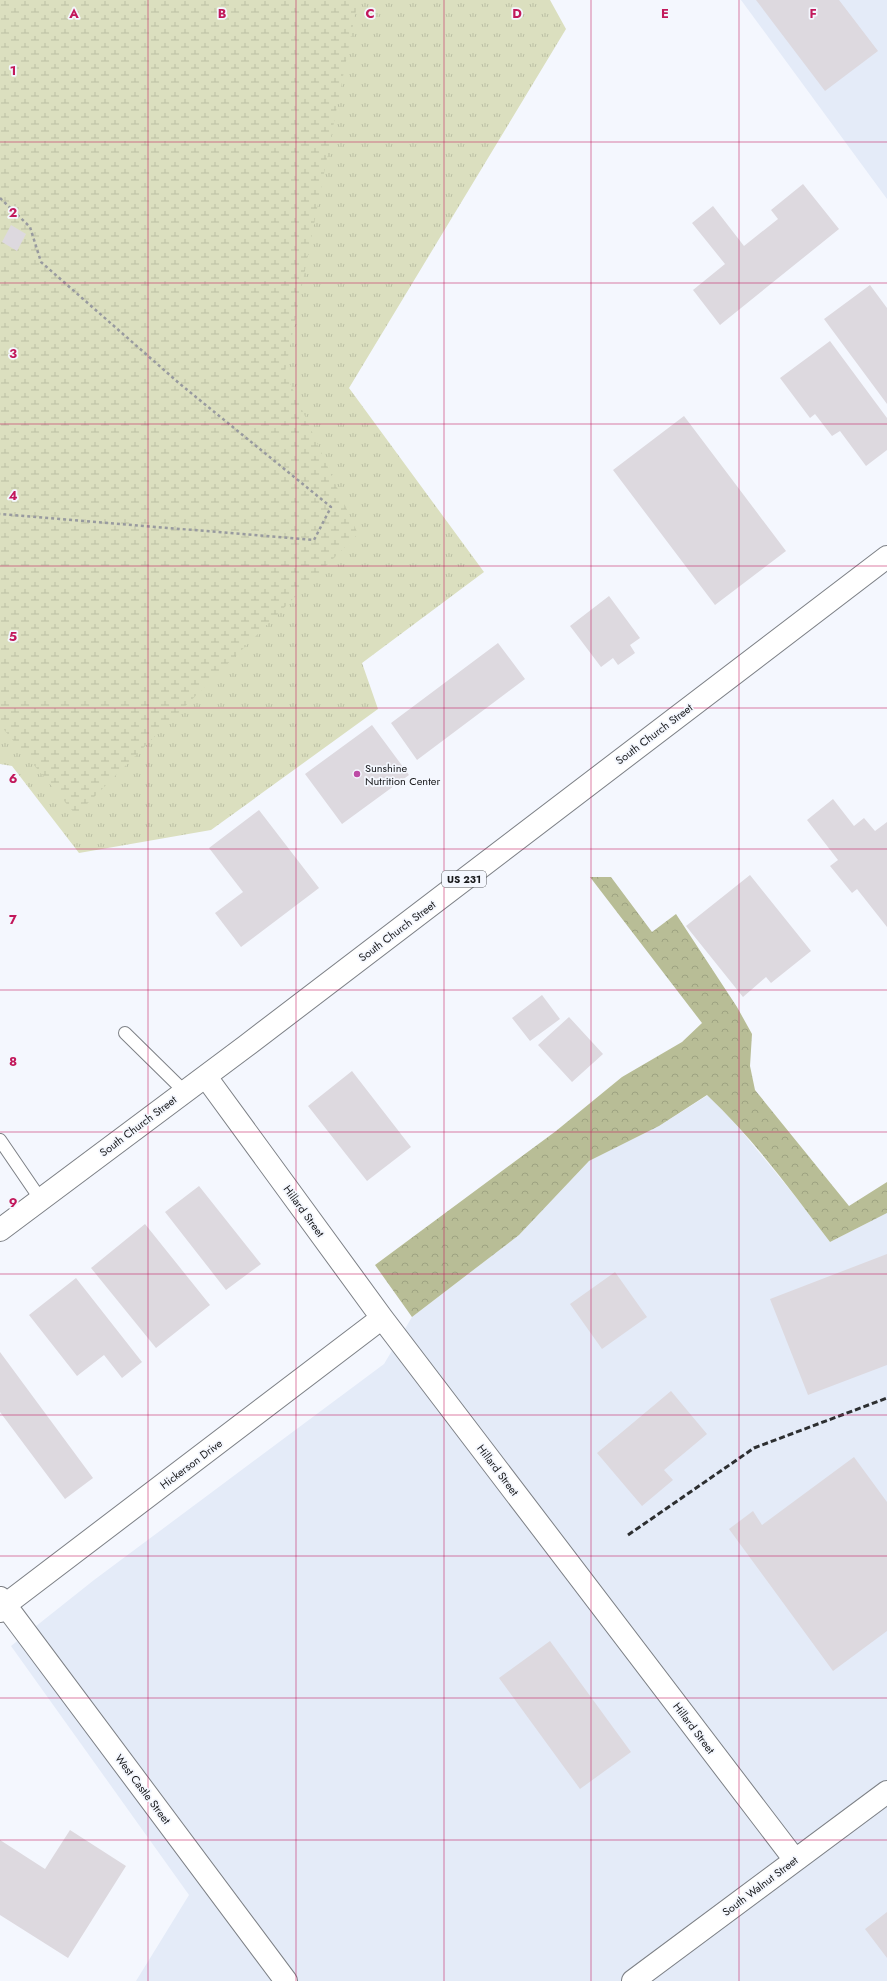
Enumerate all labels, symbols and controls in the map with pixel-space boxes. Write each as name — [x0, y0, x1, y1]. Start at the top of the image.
text: A — [68, 4, 79, 23]
text: B — [218, 4, 227, 23]
text: C — [365, 4, 375, 23]
text: D — [512, 4, 522, 23]
text: E — [661, 4, 669, 23]
text: F — [809, 4, 817, 23]
text: 1 — [10, 61, 16, 80]
text: 2 — [9, 203, 17, 222]
text: 3 — [9, 344, 17, 363]
text: 4 — [8, 486, 18, 505]
text: 5 — [9, 627, 17, 646]
street label: South Church Street — [612, 699, 696, 768]
place label: Sunshine Nutrition Center — [365, 760, 440, 789]
text: 6 — [9, 769, 18, 788]
marker: Sunshine Nutrition Center — [352, 769, 362, 779]
road number: US 231 — [442, 871, 486, 887]
street label: South Church Street — [355, 896, 439, 965]
text: 7 — [9, 910, 17, 929]
text: 8 — [9, 1052, 17, 1071]
street label: South Church Street — [96, 1091, 180, 1160]
street label: Hillard Street — [280, 1182, 329, 1241]
text: 9 — [9, 1193, 18, 1212]
street label: Hickerson Drive — [157, 1435, 226, 1493]
street label: Hillard Street — [473, 1441, 523, 1499]
street label: Hillard Street — [669, 1699, 719, 1757]
street label: West Castle Street — [111, 1751, 175, 1828]
street label: South Walnut Street — [719, 1852, 801, 1920]

